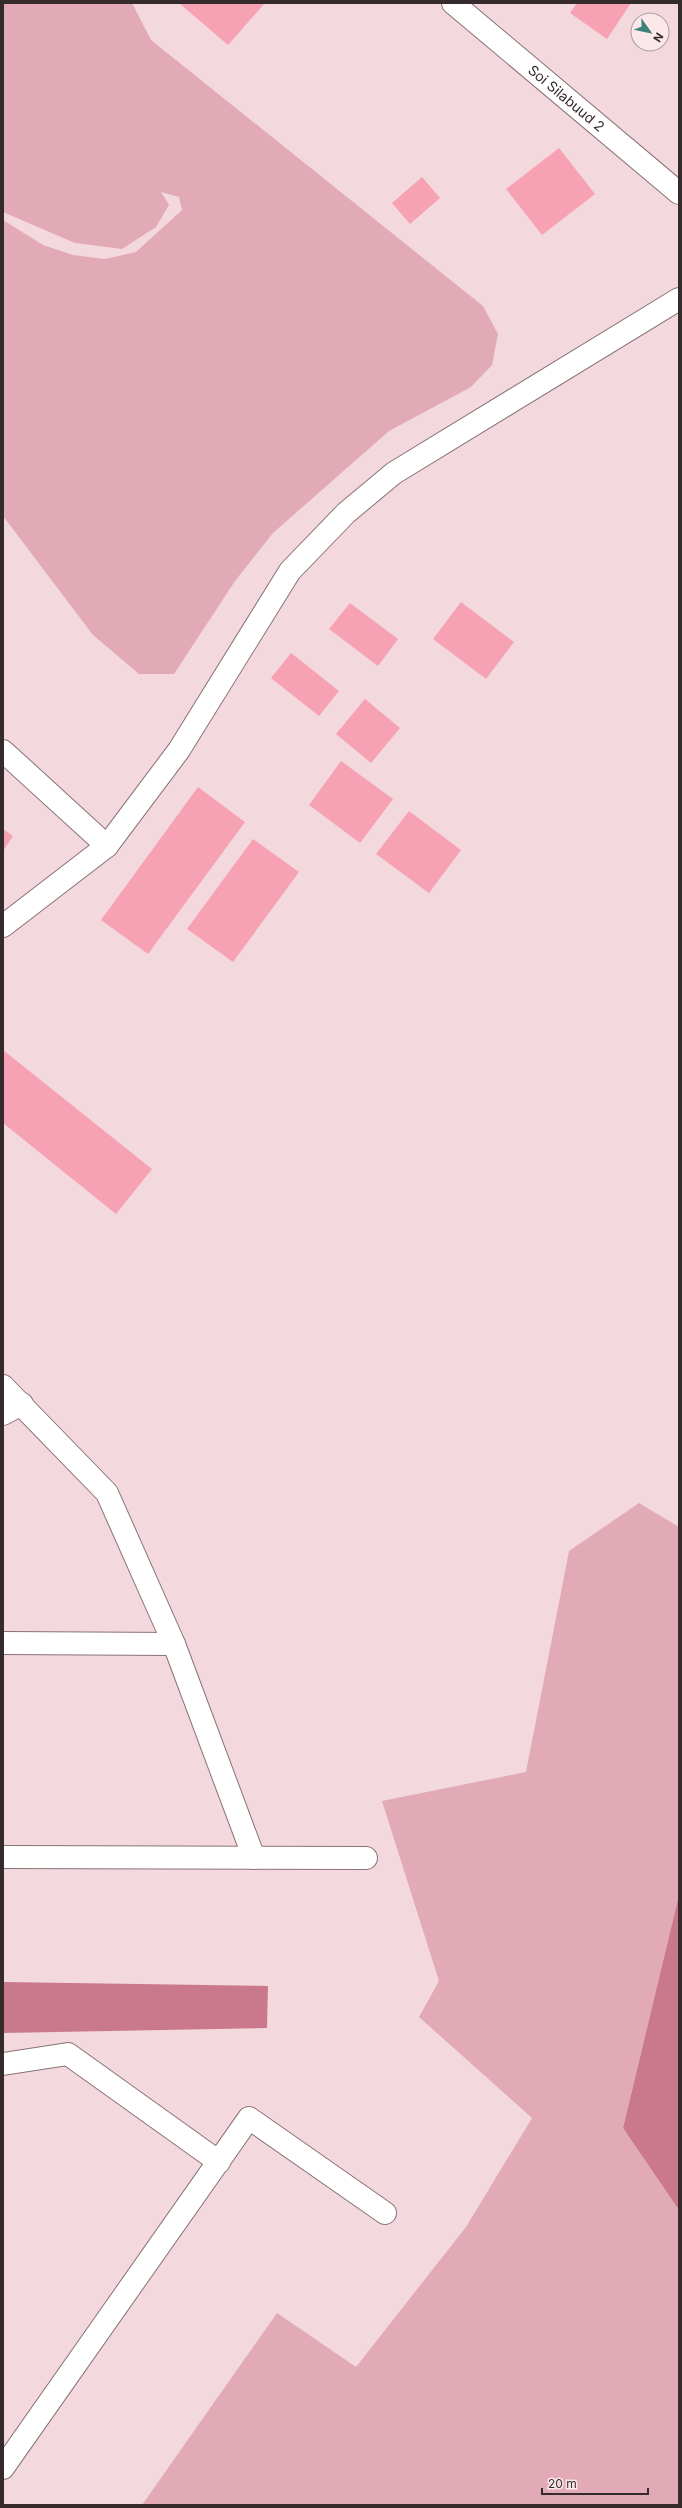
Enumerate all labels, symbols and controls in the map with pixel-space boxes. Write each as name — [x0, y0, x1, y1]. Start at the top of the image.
north arrow — [630, 12, 670, 52]
text: N — [650, 30, 667, 45]
street label: Soi Silabuud 2 — [525, 61, 608, 135]
scale bar — [542, 2470, 648, 2496]
text: 20 m — [548, 2476, 577, 2491]

